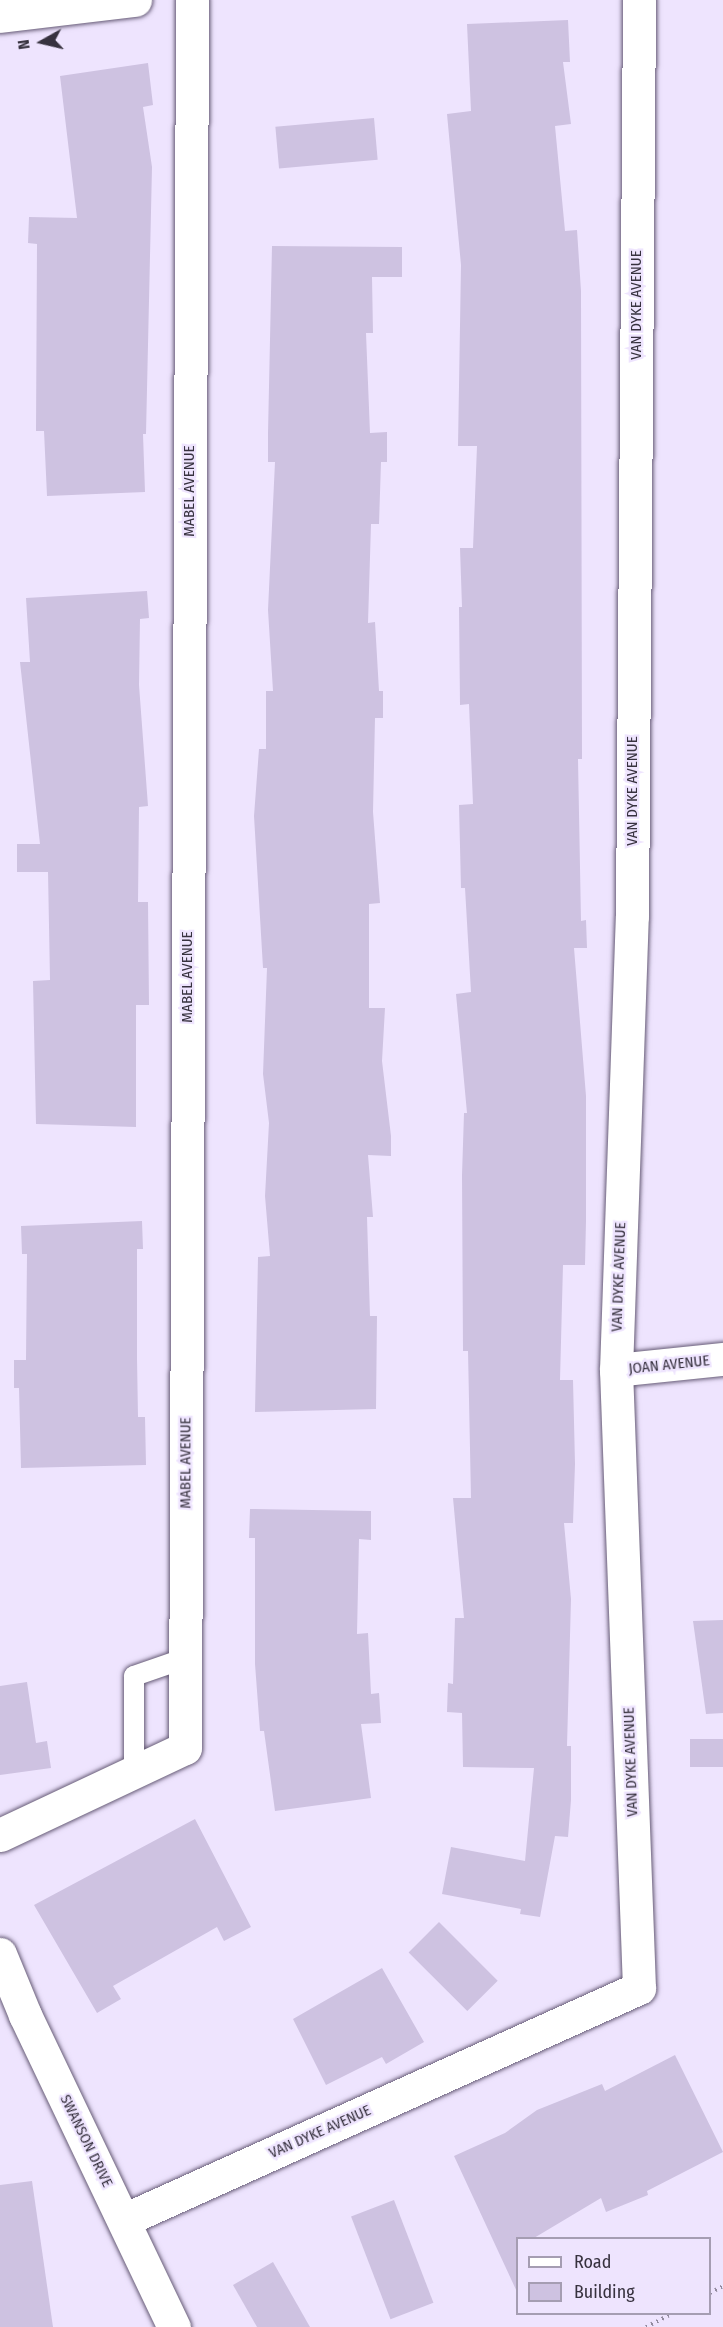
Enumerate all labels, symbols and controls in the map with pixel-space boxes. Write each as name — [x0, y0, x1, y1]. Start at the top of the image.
north arrow — [12, 12, 72, 72]
text: N — [14, 39, 34, 51]
street label: VAN DYKE AVENUE — [628, 250, 646, 360]
street label: MABEL AVENUE — [181, 445, 199, 537]
street label: VAN DYKE AVENUE — [624, 736, 642, 846]
street label: MABEL AVENUE — [179, 931, 197, 1023]
street label: VAN DYKE AVENUE — [608, 1222, 630, 1332]
street label: JOAN AVENUE — [628, 1352, 710, 1378]
street label: MABEL AVENUE — [177, 1417, 195, 1509]
street label: VAN DYKE AVENUE — [620, 1707, 642, 1817]
street label: SWANSON DRIVE — [56, 2092, 116, 2190]
street label: VAN DYKE AVENUE — [266, 2102, 374, 2162]
legend — [516, 2237, 711, 2315]
text: Road — [574, 2251, 611, 2273]
text: Building — [574, 2281, 635, 2303]

